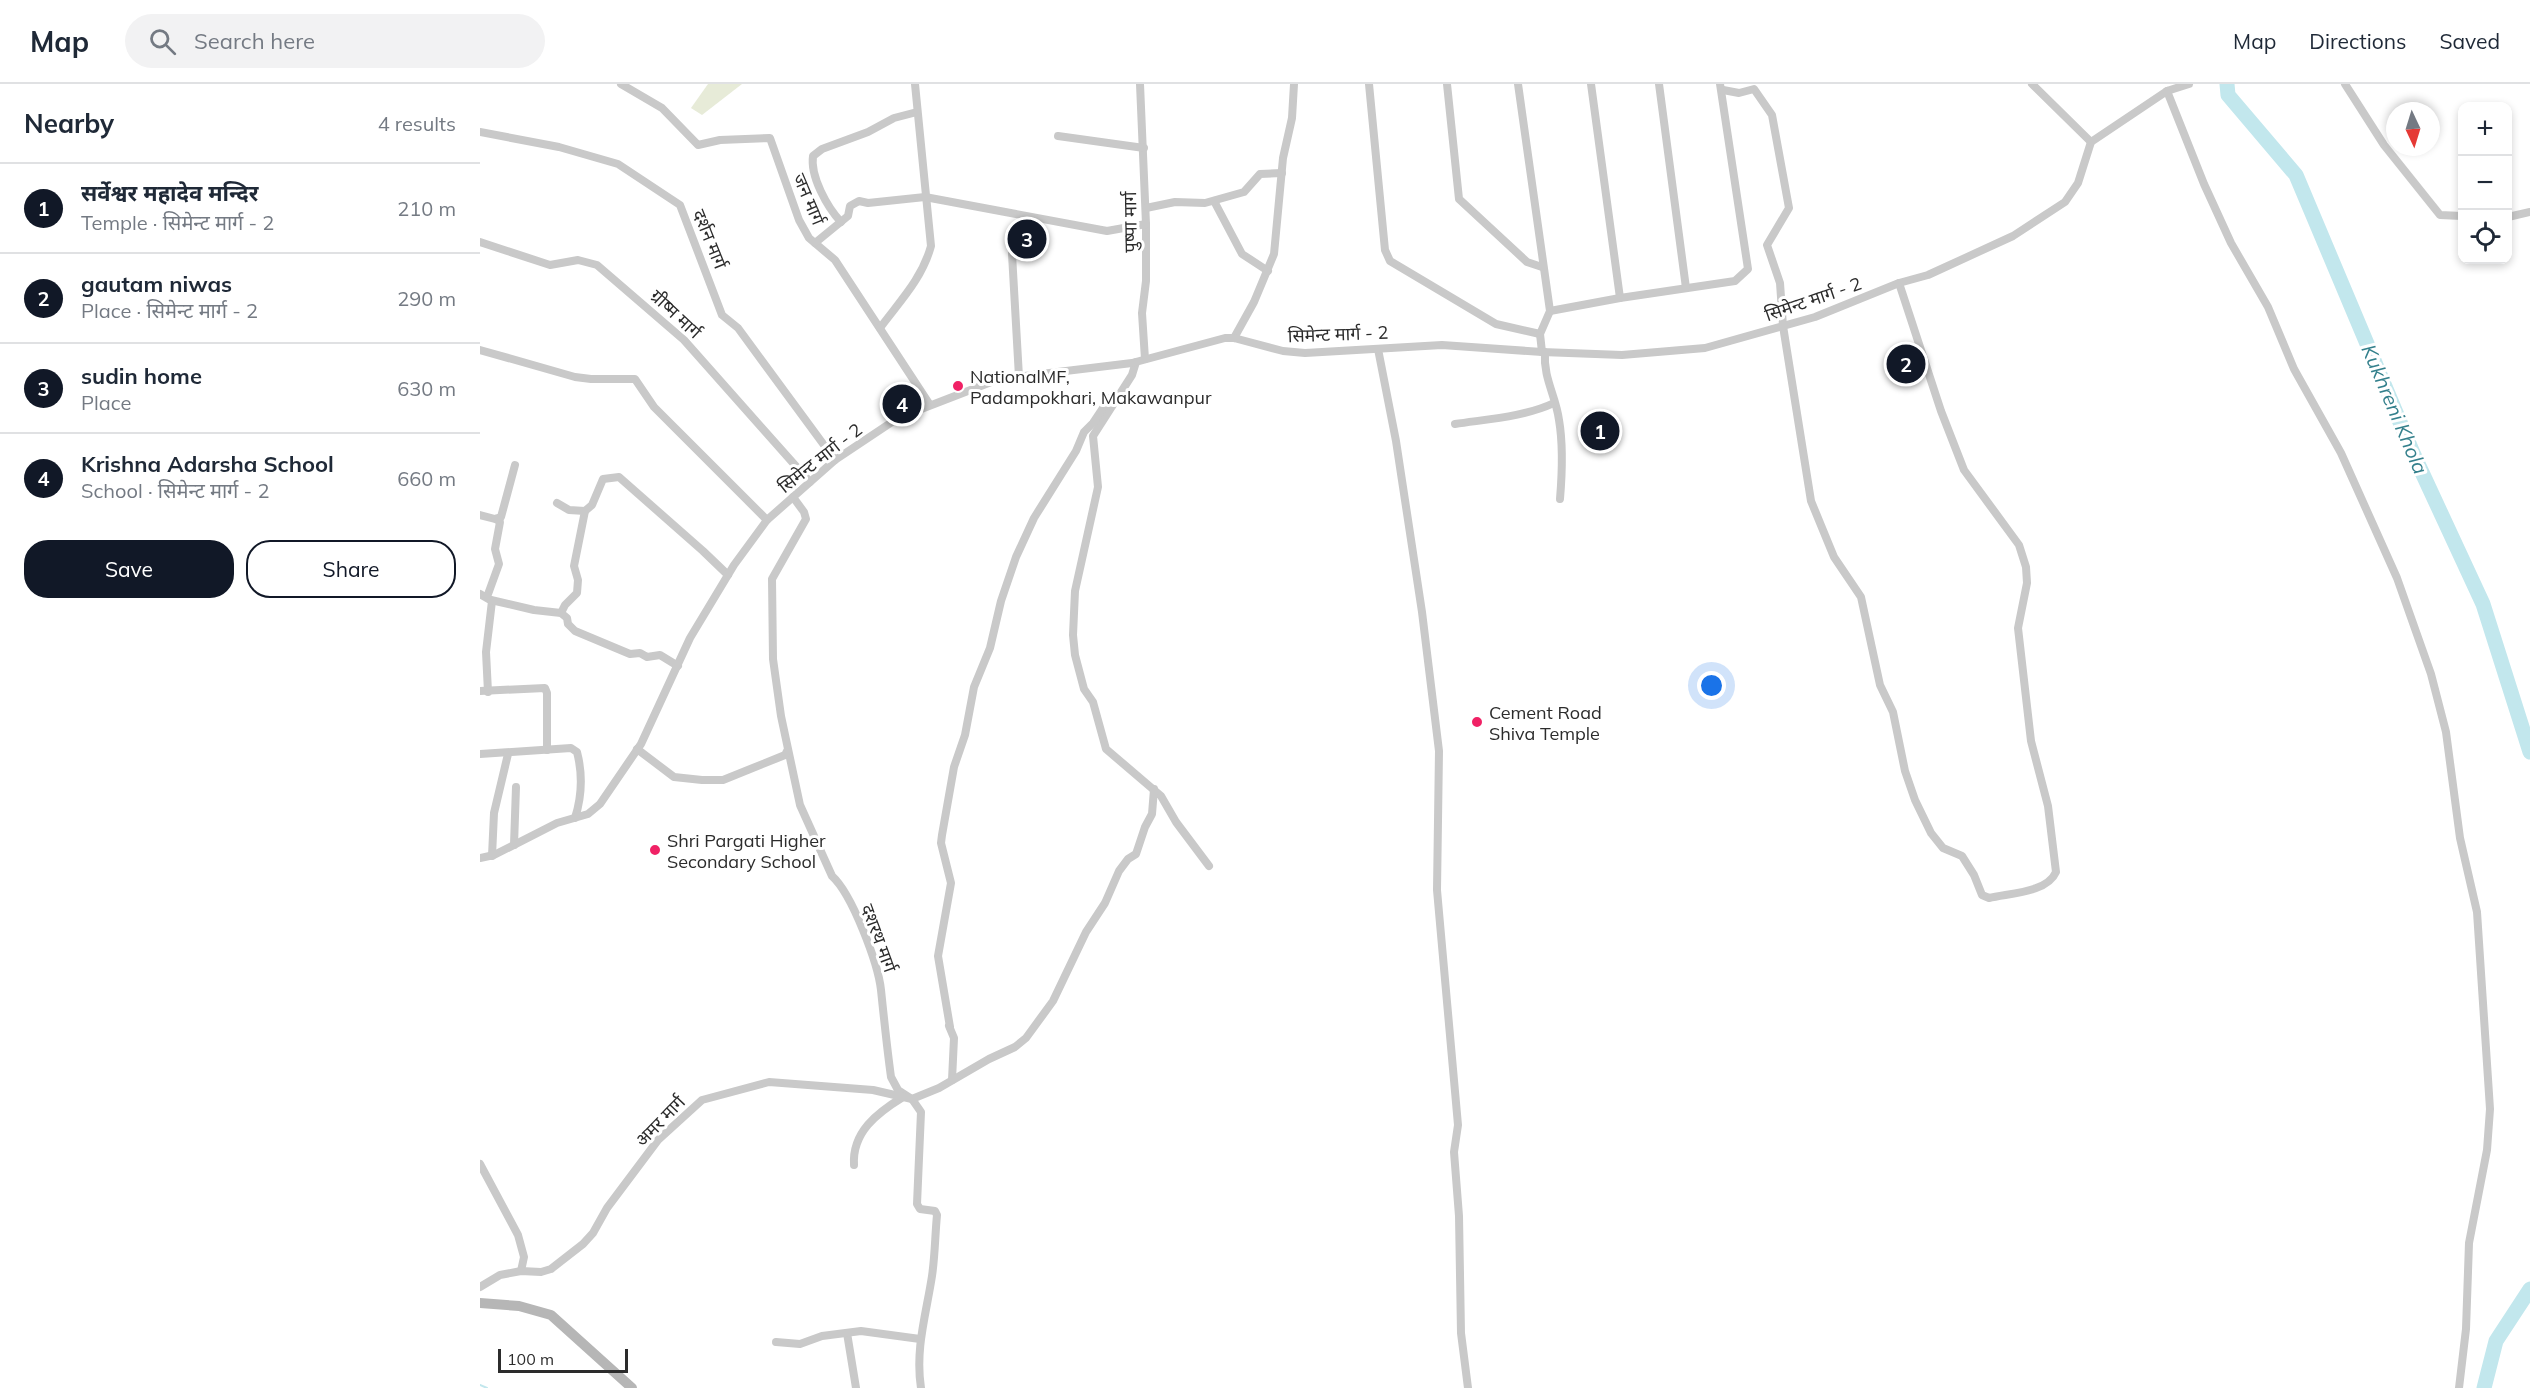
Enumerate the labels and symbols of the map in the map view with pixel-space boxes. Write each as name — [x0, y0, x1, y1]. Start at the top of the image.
north arrow — [2386, 102, 2440, 156]
street label: जन मार्ग — [788, 170, 830, 229]
street label: पुष्पा मार्ग — [1118, 190, 1143, 253]
street label: दर्शन मार्ग — [688, 206, 733, 273]
pin: 3 — [1008, 216, 1046, 262]
street label: सिमेन्ट मार्ग - 2 — [1762, 272, 1864, 326]
street label: ग्रीष्म मार्ग — [646, 285, 707, 344]
street label: सिमेन्ट मार्ग - 2 — [1287, 321, 1389, 347]
water label: Kukhreni Khola — [2356, 340, 2434, 478]
pin: 2 — [1886, 342, 1926, 386]
place label: NationalMF, Padampokhari, Makawanpur — [970, 365, 1212, 409]
marker: NationalMF, Padampokhari, Makawanpur — [951, 379, 965, 393]
pin: 4 — [882, 382, 922, 426]
pin: 1 — [1580, 408, 1620, 454]
street label: सिमेन्ट मार्ग - 2 — [773, 418, 867, 498]
your location — [1697, 671, 1726, 700]
place label: Cement Road Shiva Temple — [1489, 701, 1602, 745]
marker: Cement Road Shiva Temple — [1470, 715, 1484, 729]
place label: Shri Pargati Higher Secondary School — [667, 829, 826, 873]
marker: Shri Pargati Higher Secondary School — [648, 843, 662, 857]
street label: दशरथ मार्ग — [856, 901, 902, 976]
street label: अमर मार्ग — [630, 1090, 691, 1151]
scale bar — [498, 1346, 628, 1374]

